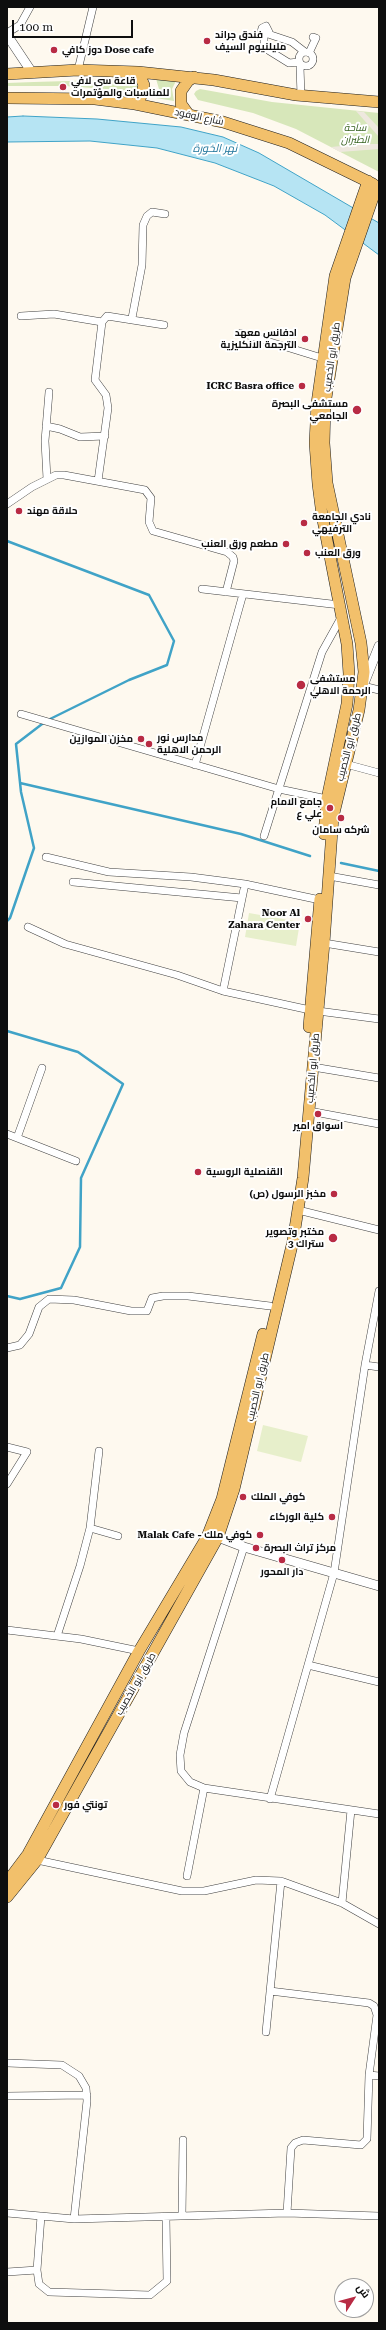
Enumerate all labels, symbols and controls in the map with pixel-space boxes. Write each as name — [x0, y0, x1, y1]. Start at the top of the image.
scale bar — [14, 12, 135, 38]
text: 100 m — [19, 20, 53, 34]
place label: فندق جراند مليلنيوم السيف — [215, 29, 286, 52]
marker: فندق جراند مليلنيوم السيف — [202, 36, 212, 46]
place label: دوز كافي Dose cafe — [62, 44, 154, 56]
marker: دوز كافي Dose cafe — [49, 45, 59, 55]
place label: قاعة سي لافي للمناسبات والمؤتمرات — [71, 75, 169, 98]
marker: قاعة سي لافي للمناسبات والمؤتمرات — [58, 82, 68, 92]
street label: شارع الوفود — [173, 106, 225, 128]
park label: ساحة الطيران — [341, 122, 369, 146]
water label: نهر الخورة — [193, 142, 237, 156]
street label: طريق ابو الخصيب — [321, 321, 343, 393]
place label: ادفانس معهد الترجمة الانكليزية — [221, 327, 297, 350]
marker: ادفانس معهد الترجمة الانكليزية — [300, 334, 310, 344]
place label: ICRC Basra office — [207, 380, 294, 392]
marker: ICRC Basra office — [297, 381, 307, 391]
place label: مستشفى البصرة الجامعي — [272, 398, 348, 422]
marker: مستشفى البصرة الجامعي — [351, 404, 363, 416]
place label: حلاقة مهند — [27, 505, 77, 517]
marker: حلاقة مهند — [14, 506, 24, 516]
place label: نادي الجامعة الترفيهي — [312, 511, 371, 534]
marker: نادي الجامعة الترفيهي — [299, 518, 309, 528]
place label: مطعم ورق العنب — [201, 538, 278, 550]
marker: مطعم ورق العنب — [281, 539, 291, 549]
place label: ورق العنب — [315, 547, 361, 559]
marker: ورق العنب — [302, 548, 312, 558]
place label: مستشفى الرحمة الاهلي — [310, 673, 371, 696]
marker: مستشفى الرحمة الاهلي — [295, 679, 307, 691]
street label: طريق ابو الخصيب — [334, 712, 364, 782]
place label: مدارس نور الرحمن الاهلية — [157, 732, 221, 756]
place label: مخزن الموازين — [70, 733, 133, 745]
marker: مخزن الموازين — [136, 734, 146, 744]
marker: مدارس نور الرحمن الاهلية — [144, 739, 154, 749]
place label: جامع الامام علي ع — [270, 796, 322, 820]
marker: جامع الامام علي ع — [325, 803, 335, 813]
marker: شركه سامان — [336, 813, 346, 823]
place label: شركه سامان — [312, 824, 370, 836]
place label: Noor Al Zahara Center — [228, 907, 300, 930]
marker: Noor Al Zahara Center — [303, 914, 313, 924]
street label: طريق ابو الخصيب — [304, 1033, 322, 1103]
marker: اسواق امير — [313, 1109, 323, 1119]
place label: اسواق امير — [293, 1120, 343, 1132]
place label: القنصلية الروسية — [206, 1166, 283, 1178]
marker: القنصلية الروسية — [193, 1167, 203, 1177]
place label: مخبز الرسول (ص) — [250, 1188, 326, 1200]
marker: مخبز الرسول (ص) — [329, 1189, 339, 1199]
place label: مختبر وتصوير ستراك 3 — [266, 1226, 324, 1250]
marker: مختبر وتصوير ستراك 3 — [327, 1232, 339, 1244]
street label: طريق ابو الخصيب — [244, 1351, 272, 1423]
place label: كوفي الملك — [251, 1491, 305, 1503]
marker: كوفي الملك — [238, 1492, 248, 1502]
place label: كلية الوركاء — [270, 1511, 324, 1523]
marker: كلية الوركاء — [327, 1512, 337, 1522]
place label: Malak Cafe - كوفي ملك — [138, 1529, 252, 1541]
marker: Malak Cafe - كوفي ملك — [255, 1530, 265, 1540]
place label: مركز تراث البصرة — [264, 1542, 336, 1554]
marker: مركز تراث البصرة — [251, 1543, 261, 1553]
marker: دار المحور — [277, 1555, 287, 1565]
place label: دار المحور — [261, 1566, 303, 1578]
street label: طريق ابو الخصيب — [113, 1651, 159, 1717]
place label: تونتي فور — [64, 1799, 107, 1811]
marker: تونتي فور — [51, 1800, 61, 1810]
north arrow — [334, 2278, 374, 2318]
text: ش — [354, 2282, 373, 2301]

